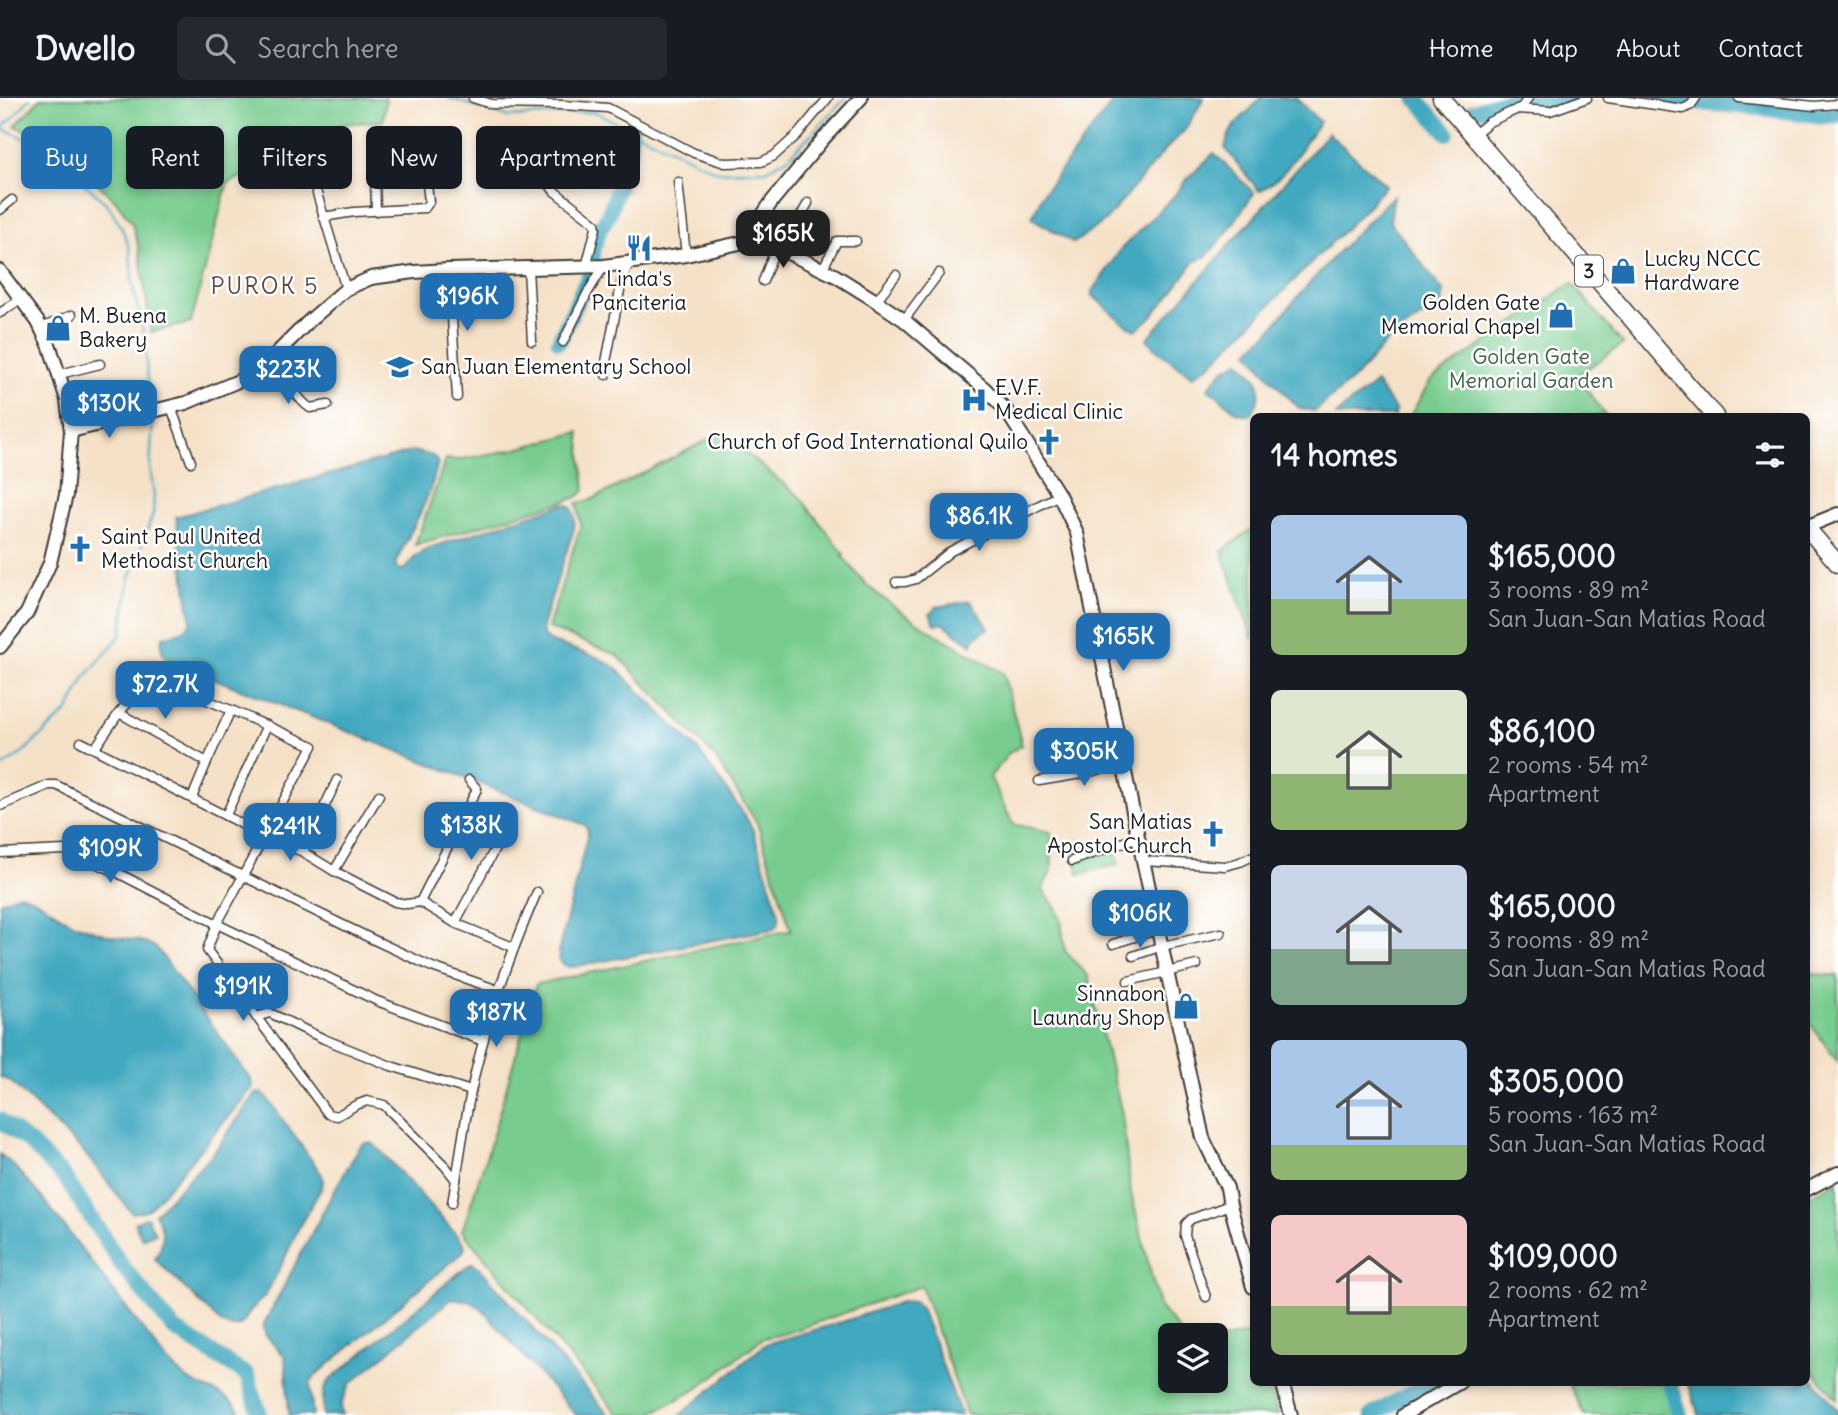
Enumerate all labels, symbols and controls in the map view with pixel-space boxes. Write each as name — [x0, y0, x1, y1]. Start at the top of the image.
search box — [177, 17, 667, 80]
text: Dwello — [35, 27, 135, 69]
icon: search — [201, 29, 239, 67]
text: Search here — [257, 32, 398, 65]
text: Home — [1429, 33, 1493, 63]
text: Map — [1531, 33, 1578, 63]
text: About — [1616, 33, 1680, 63]
text: Contact — [1718, 33, 1803, 63]
chip: Buy — [21, 126, 112, 189]
chip: Rent — [126, 126, 224, 189]
chip: Filters — [238, 126, 352, 189]
chip: New — [366, 126, 462, 189]
chip: Apartment — [476, 126, 640, 189]
pin: $165K — [734, 211, 832, 270]
text: $165K — [752, 218, 814, 247]
restaurant icon: Linda's Panciteria — [624, 233, 654, 263]
place label: Lucky NCCC Hardware — [1644, 245, 1761, 296]
road number: 3 — [1575, 256, 1603, 286]
shop icon: Lucky NCCC Hardware — [1608, 256, 1638, 286]
place label: Linda's Panciteria — [591, 265, 687, 316]
district label: PUROK 5 — [211, 271, 319, 300]
pin: $196K — [418, 274, 516, 333]
text: $196K — [436, 281, 498, 310]
place label: Golden Gate Memorial Chapel — [1381, 289, 1540, 340]
shop icon: Golden Gate Memorial Chapel — [1546, 300, 1576, 330]
place label: M. Buena Bakery — [79, 302, 167, 353]
shop icon: M. Buena Bakery — [43, 313, 73, 343]
park label: Golden Gate Memorial Garden — [1449, 343, 1613, 394]
pin: $223K — [239, 346, 337, 406]
school or university icon: San Juan Elementary School — [385, 352, 415, 382]
place label: San Juan Elementary School — [421, 353, 691, 380]
text: $223K — [255, 354, 321, 383]
place label: E.V.F. Medical Clinic — [995, 374, 1123, 425]
pin: $130K — [60, 380, 158, 440]
hospital icon: E.V.F. Medical Clinic — [959, 385, 989, 415]
text: $130K — [77, 388, 141, 417]
church icon: Church of God International Quilo — [1034, 427, 1064, 457]
place label: Church of God International Quilo — [707, 428, 1028, 455]
text: 14 homes — [1271, 436, 1398, 474]
icon: filters — [1751, 436, 1789, 474]
pin: $86.1K — [922, 494, 1036, 553]
text: $86.1K — [946, 501, 1012, 530]
place label: Saint Paul United Methodist Church — [101, 523, 268, 574]
church icon: Saint Paul United Methodist Church — [65, 534, 95, 564]
text: $165,000 — [1488, 537, 1616, 575]
icon: home — [1327, 543, 1411, 627]
text: 3 rooms · 89 m² — [1488, 575, 1649, 604]
text: San Juan-San Matias Road — [1488, 604, 1765, 633]
pin: $165K — [1074, 614, 1172, 673]
text: $165K — [1092, 621, 1154, 650]
pin: $72.7K — [108, 662, 222, 721]
text: $72.7K — [132, 669, 198, 698]
text: $86,100 — [1488, 712, 1596, 750]
icon: home — [1327, 718, 1411, 802]
pin: $305K — [1035, 728, 1133, 788]
text: $305K — [1050, 736, 1118, 765]
text: 2 rooms · 54 m² — [1488, 750, 1649, 779]
text: Apartment — [1488, 779, 1600, 808]
pin: $138K — [422, 802, 520, 862]
pin: $241K — [241, 804, 339, 863]
place label: San Matias Apostol Church — [1047, 808, 1192, 859]
text: $138K — [440, 810, 502, 839]
text: $241K — [259, 811, 321, 840]
church icon: San Matias Apostol Church — [1198, 819, 1228, 849]
pin: $109K — [61, 826, 159, 885]
text: $109K — [78, 833, 142, 862]
text: $165,000 — [1488, 887, 1616, 925]
pin: $106K — [1091, 890, 1189, 950]
icon: home — [1327, 893, 1411, 977]
text: $106K — [1108, 898, 1172, 927]
text: 3 rooms · 89 m² — [1488, 925, 1649, 954]
text: San Juan-San Matias Road — [1488, 954, 1765, 983]
pin: $191K — [194, 964, 292, 1023]
text: $191K — [214, 971, 272, 1000]
place label: Sinnabon Laundry Shop — [1032, 980, 1165, 1031]
pin: $187K — [447, 990, 545, 1049]
shop icon: Sinnabon Laundry Shop — [1171, 991, 1201, 1021]
text: $187K — [466, 997, 526, 1026]
text: $305,000 — [1488, 1062, 1624, 1100]
icon: home — [1327, 1068, 1411, 1152]
text: 5 rooms · 163 m² — [1488, 1100, 1658, 1129]
text: San Juan-San Matias Road — [1488, 1129, 1765, 1158]
text: $109,000 — [1488, 1237, 1618, 1275]
icon: home — [1327, 1243, 1411, 1327]
text: 2 rooms · 62 m² — [1488, 1275, 1648, 1304]
text: Apartment — [1488, 1304, 1600, 1333]
map controls — [1158, 1323, 1228, 1393]
button: layers — [1158, 1323, 1228, 1393]

